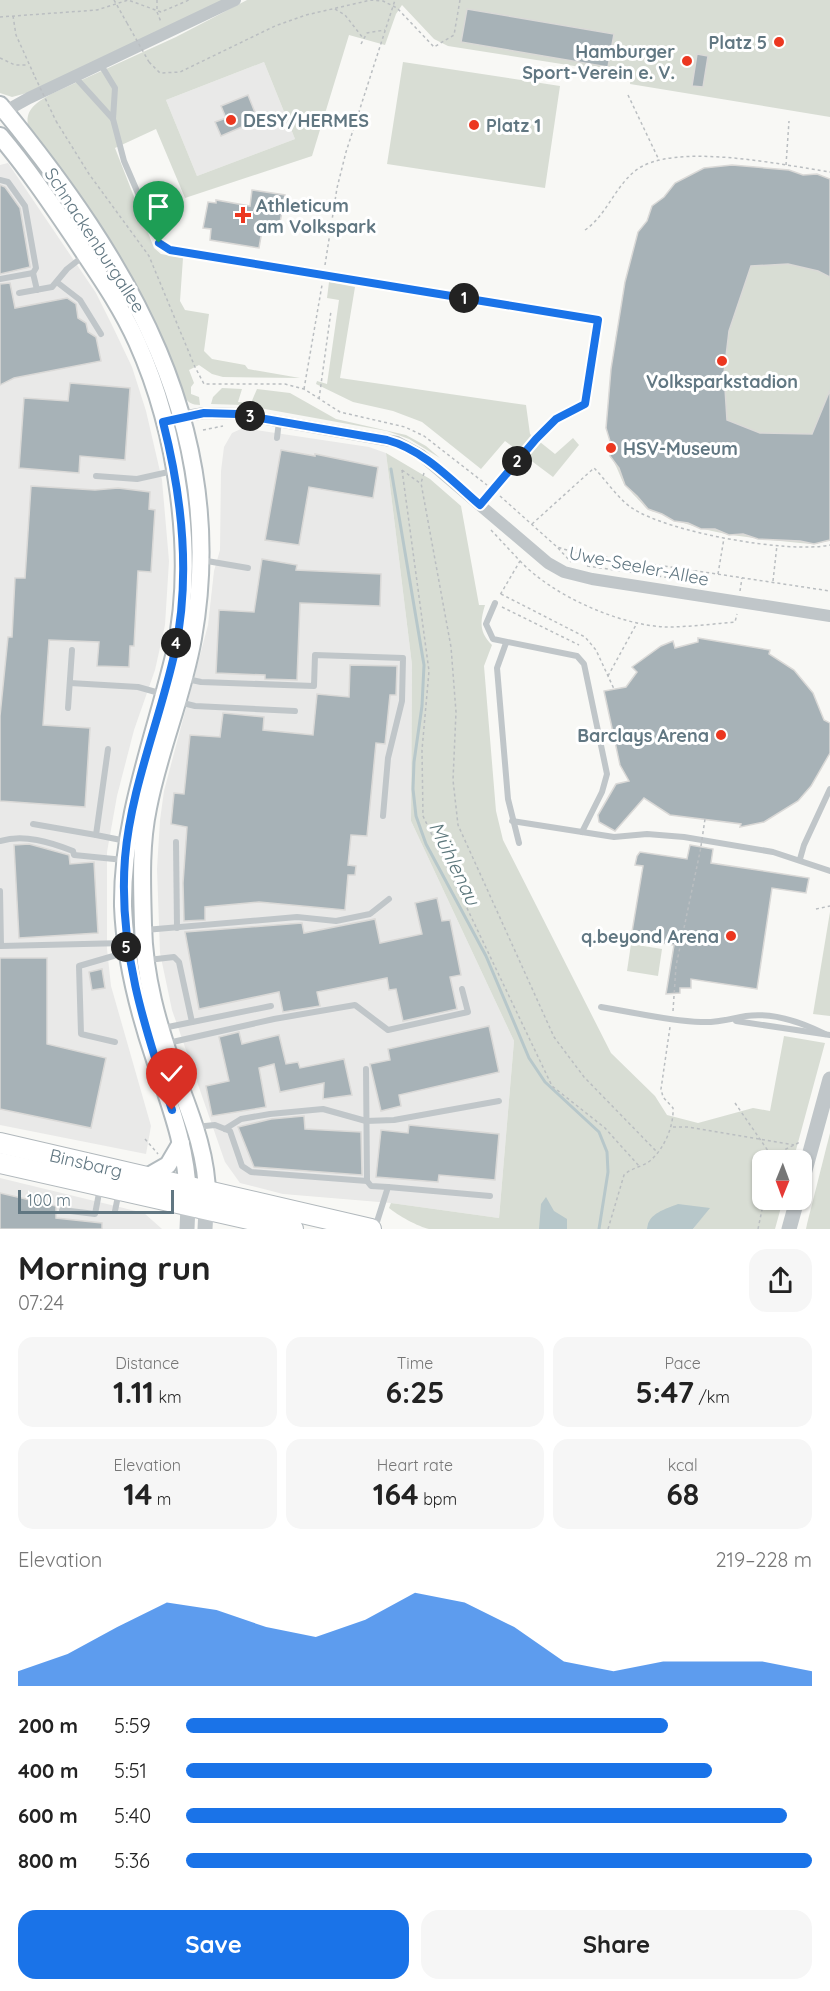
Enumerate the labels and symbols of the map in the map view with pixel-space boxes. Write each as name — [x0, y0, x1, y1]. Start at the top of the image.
place label: Platz 5 — [709, 31, 767, 54]
marker: Platz 5 — [772, 35, 786, 49]
place label: Hamburger Sport-Verein e. V. — [522, 40, 675, 84]
marker: Hamburger Sport-Verein e. V. — [680, 54, 694, 68]
place label: DESY/HERMES — [243, 109, 369, 132]
marker: DESY/HERMES — [224, 113, 238, 127]
place label: Platz 1 — [486, 114, 541, 137]
marker: Platz 1 — [467, 118, 481, 132]
street label: Schnackenburgallee — [39, 163, 151, 317]
pin — [133, 181, 184, 243]
place label: Athleticum am Volkspark — [256, 194, 376, 238]
marker: Athleticum am Volkspark — [234, 206, 252, 224]
pin: 1 — [449, 283, 479, 313]
marker: Volksparkstadion — [715, 354, 729, 368]
place label: Volksparkstadion — [646, 370, 798, 393]
pin: 3 — [235, 401, 265, 431]
place label: HSV-Museum — [623, 437, 738, 460]
marker: HSV-Museum — [604, 441, 618, 455]
pin: 2 — [502, 446, 532, 476]
street label: Uwe-Seeler-Allee — [567, 541, 711, 591]
pin: 4 — [161, 628, 191, 658]
place label: Barclays Arena — [577, 724, 709, 747]
marker: Barclays Arena — [714, 728, 728, 742]
water label: Mühlenau — [424, 817, 487, 910]
place label: q.beyond Arena — [581, 925, 719, 948]
marker: q.beyond Arena — [724, 929, 738, 943]
pin: 5 — [111, 932, 141, 962]
pin — [146, 1048, 197, 1110]
street label: Binsbarg — [47, 1143, 125, 1183]
north arrow — [752, 1150, 812, 1210]
scale bar — [18, 1187, 174, 1214]

